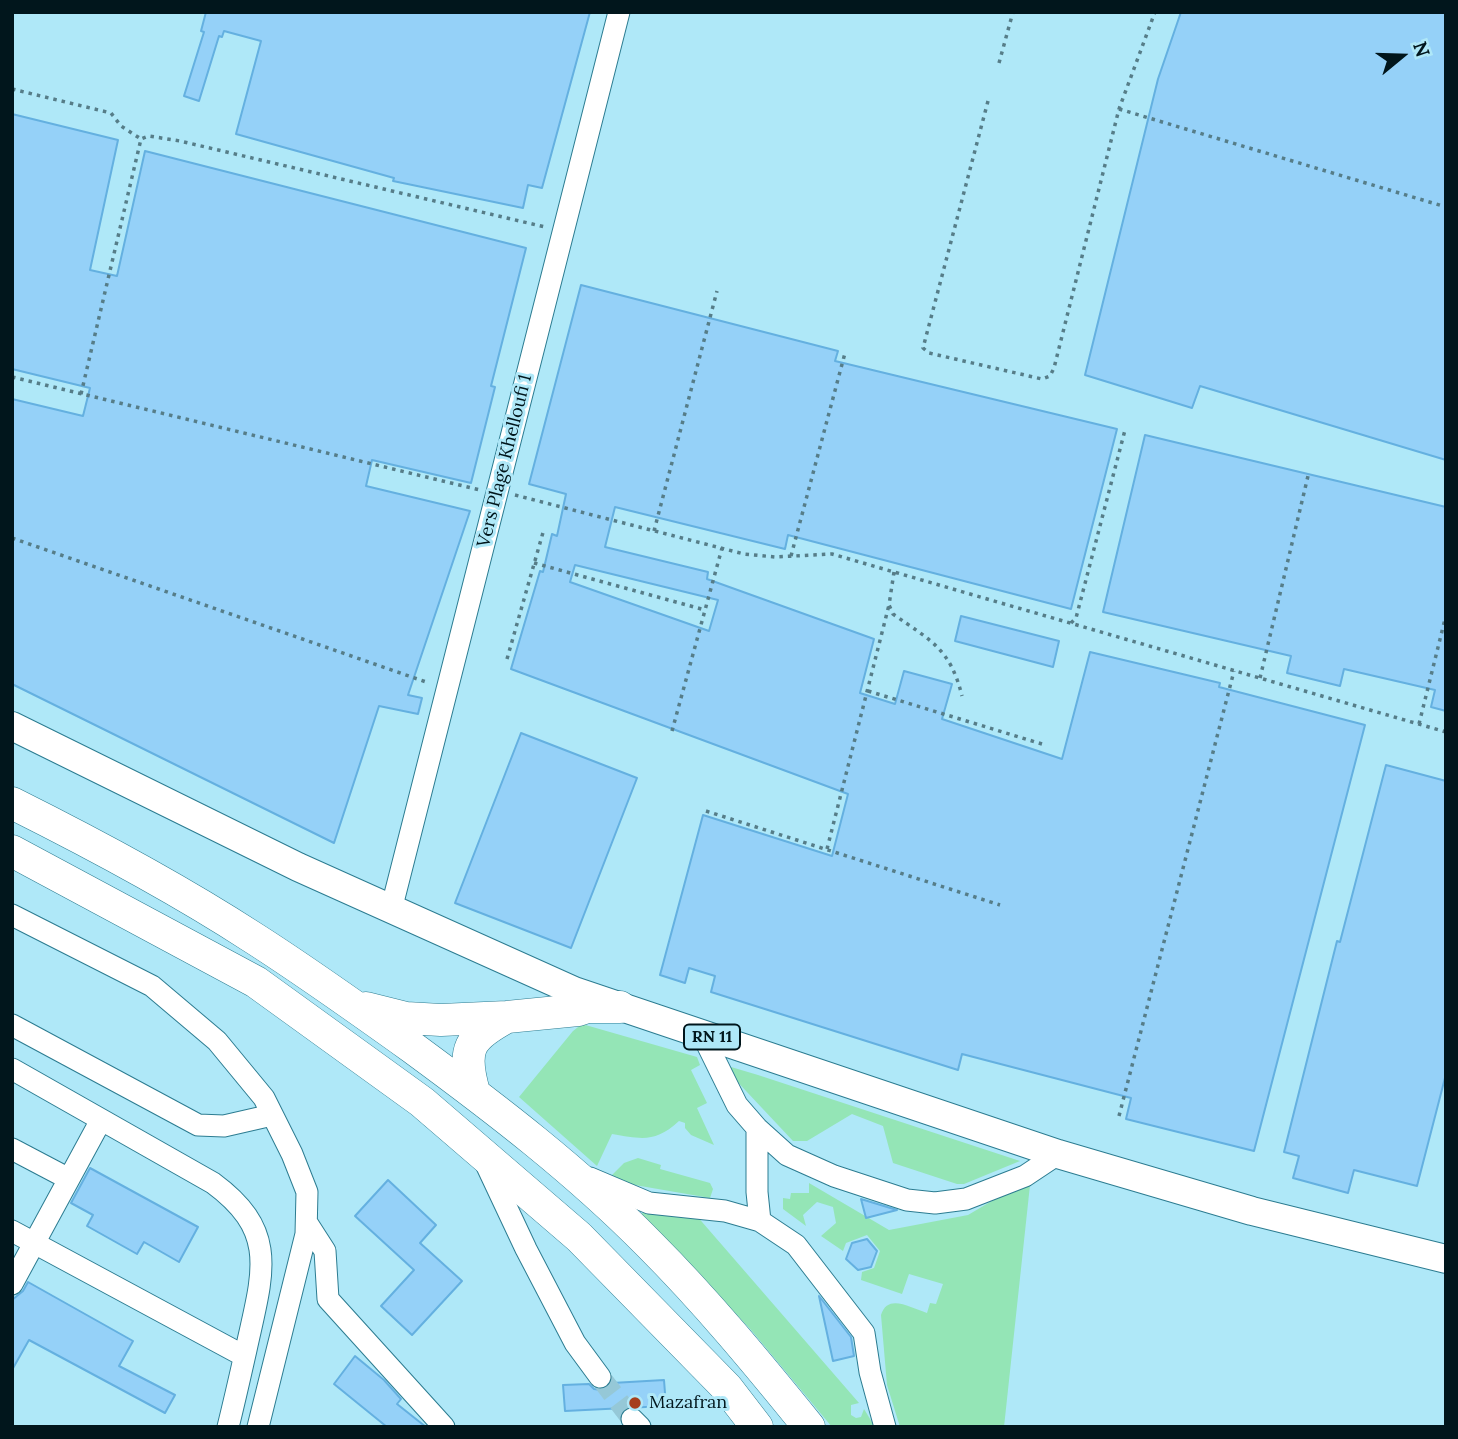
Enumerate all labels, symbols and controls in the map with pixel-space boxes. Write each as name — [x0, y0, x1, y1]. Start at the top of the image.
north arrow — [1367, 21, 1437, 91]
text: N — [1408, 38, 1436, 60]
street label: Vers Plage Khelloufi 1 — [473, 372, 537, 550]
road number: RN 11 — [684, 1024, 740, 1050]
place label: Mazafran — [649, 1392, 727, 1414]
marker: Mazafran — [627, 1395, 643, 1411]

